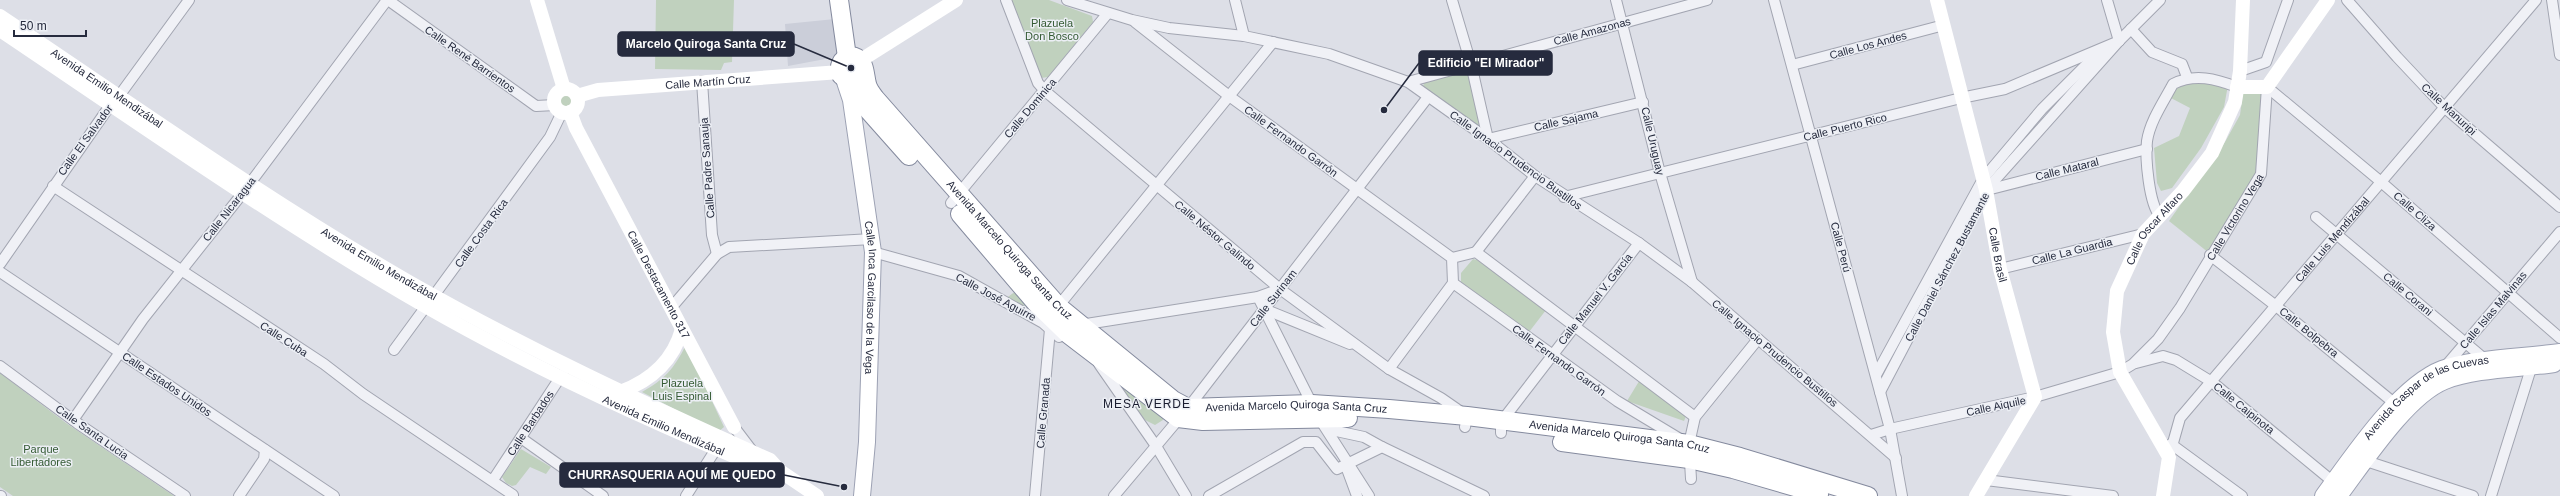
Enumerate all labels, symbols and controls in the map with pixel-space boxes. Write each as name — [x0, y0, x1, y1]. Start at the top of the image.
scale bar — [14, 12, 86, 38]
street label: Calle Amazonas — [1552, 15, 1632, 47]
park label: Plazuela Don Bosco — [1025, 17, 1079, 42]
text: 50 m — [20, 19, 47, 33]
street label: Calle René Barrientos — [422, 23, 518, 95]
street label: Calle Los Andes — [1828, 29, 1908, 61]
callout: Marcelo Quiroga Santa Cruz — [618, 32, 794, 56]
text: Marcelo Quiroga Santa Cruz — [626, 37, 786, 51]
street label: Avenida Emilio Mendizábal — [49, 46, 165, 130]
callout: Edificio "El Mirador" — [1419, 51, 1552, 75]
text: Edificio "El Mirador" — [1428, 56, 1544, 70]
street label: Calle Martín Cruz — [665, 73, 751, 91]
street label: Calle Dominica — [1002, 75, 1059, 140]
street label: Calle Manuripi — [2419, 81, 2479, 137]
street label: Calle El Salvador — [55, 102, 115, 178]
street label: Calle Fernando Garrón — [1242, 103, 1340, 179]
street label: Calle Uruguay — [1639, 106, 1667, 177]
street label: Calle Sajama — [1533, 107, 1600, 133]
street label: Calle Ignacio Prudencio Bustillos — [1448, 108, 1585, 212]
street label: Calle Puerto Rico — [1802, 111, 1888, 143]
street label: Calle Padre Sanauja — [697, 116, 717, 219]
street label: Calle Mataral — [2034, 155, 2100, 183]
street label: Calle Victorino Vega — [2204, 171, 2266, 262]
street label: Calle Nicaragua — [200, 174, 258, 244]
street label: Avenida Marcelo Quiroga Santa Cruz — [944, 178, 1075, 322]
street label: Calle Oscar Alfaro — [2124, 189, 2185, 267]
street label: Calle Cliza — [2391, 189, 2439, 233]
street label: Calle Daniel Sánchez Bustamante — [1903, 190, 1991, 344]
street label: Calle Luis Mendizábal — [2293, 195, 2372, 284]
street label: Calle Costa Rica — [452, 196, 510, 270]
street label: Calle Néstor Galindo — [1172, 198, 1258, 272]
street label: Calle Inca Garcilaso de la Vega — [863, 220, 879, 375]
street label: Calle Perú — [1829, 221, 1853, 273]
street label: Avenida Emilio Mendizábal — [319, 225, 439, 302]
street label: Calle Brasil — [1987, 226, 2009, 284]
street label: Calle Destacamento 317 — [625, 228, 692, 341]
street label: Calle La Guardia — [2030, 235, 2114, 267]
street label: Calle Manuel V. García — [1556, 250, 1635, 347]
street label: Calle Surinam — [1247, 267, 1299, 329]
street label: Calle Islas Malvinas — [2457, 269, 2529, 351]
street label: Calle Corani — [2381, 270, 2435, 318]
street label: Calle José Aguirre — [954, 271, 1038, 323]
street label: Calle Ignacio Prudencio Bustillos — [1710, 297, 1841, 409]
street label: Calle Bolpebra — [2277, 305, 2341, 360]
street label: Calle Cuba — [258, 319, 311, 359]
street label: Calle Fernando Garrón — [1510, 322, 1608, 398]
street label: Calle Estados Unidos — [120, 350, 214, 419]
street label: Avenida Gaspar de las Cuevas — [2361, 353, 2490, 442]
street label: Calle Granada — [1034, 376, 1052, 449]
park label: Plazuela Luis Espinal — [652, 377, 712, 402]
street label: Calle Caipinota — [2211, 380, 2277, 437]
street label: Calle Barbados — [505, 388, 556, 458]
street label: Avenida Emilio Mendizábal — [601, 393, 727, 458]
street label: Calle Aiquile — [1965, 394, 2027, 418]
district label: MESA VERDE — [1103, 397, 1191, 411]
street label: Avenida Marcelo Quiroga Santa Cruz — [1205, 398, 1388, 415]
street label: Calle Santa Lucia — [53, 402, 131, 462]
street label: Avenida Marcelo Quiroga Santa Cruz — [1529, 418, 1711, 455]
park label: Parque Libertadores — [10, 443, 72, 468]
callout: CHURRASQUERIA AQUÍ ME QUEDO — [560, 463, 784, 487]
text: CHURRASQUERIA AQUÍ ME QUEDO — [568, 467, 776, 482]

